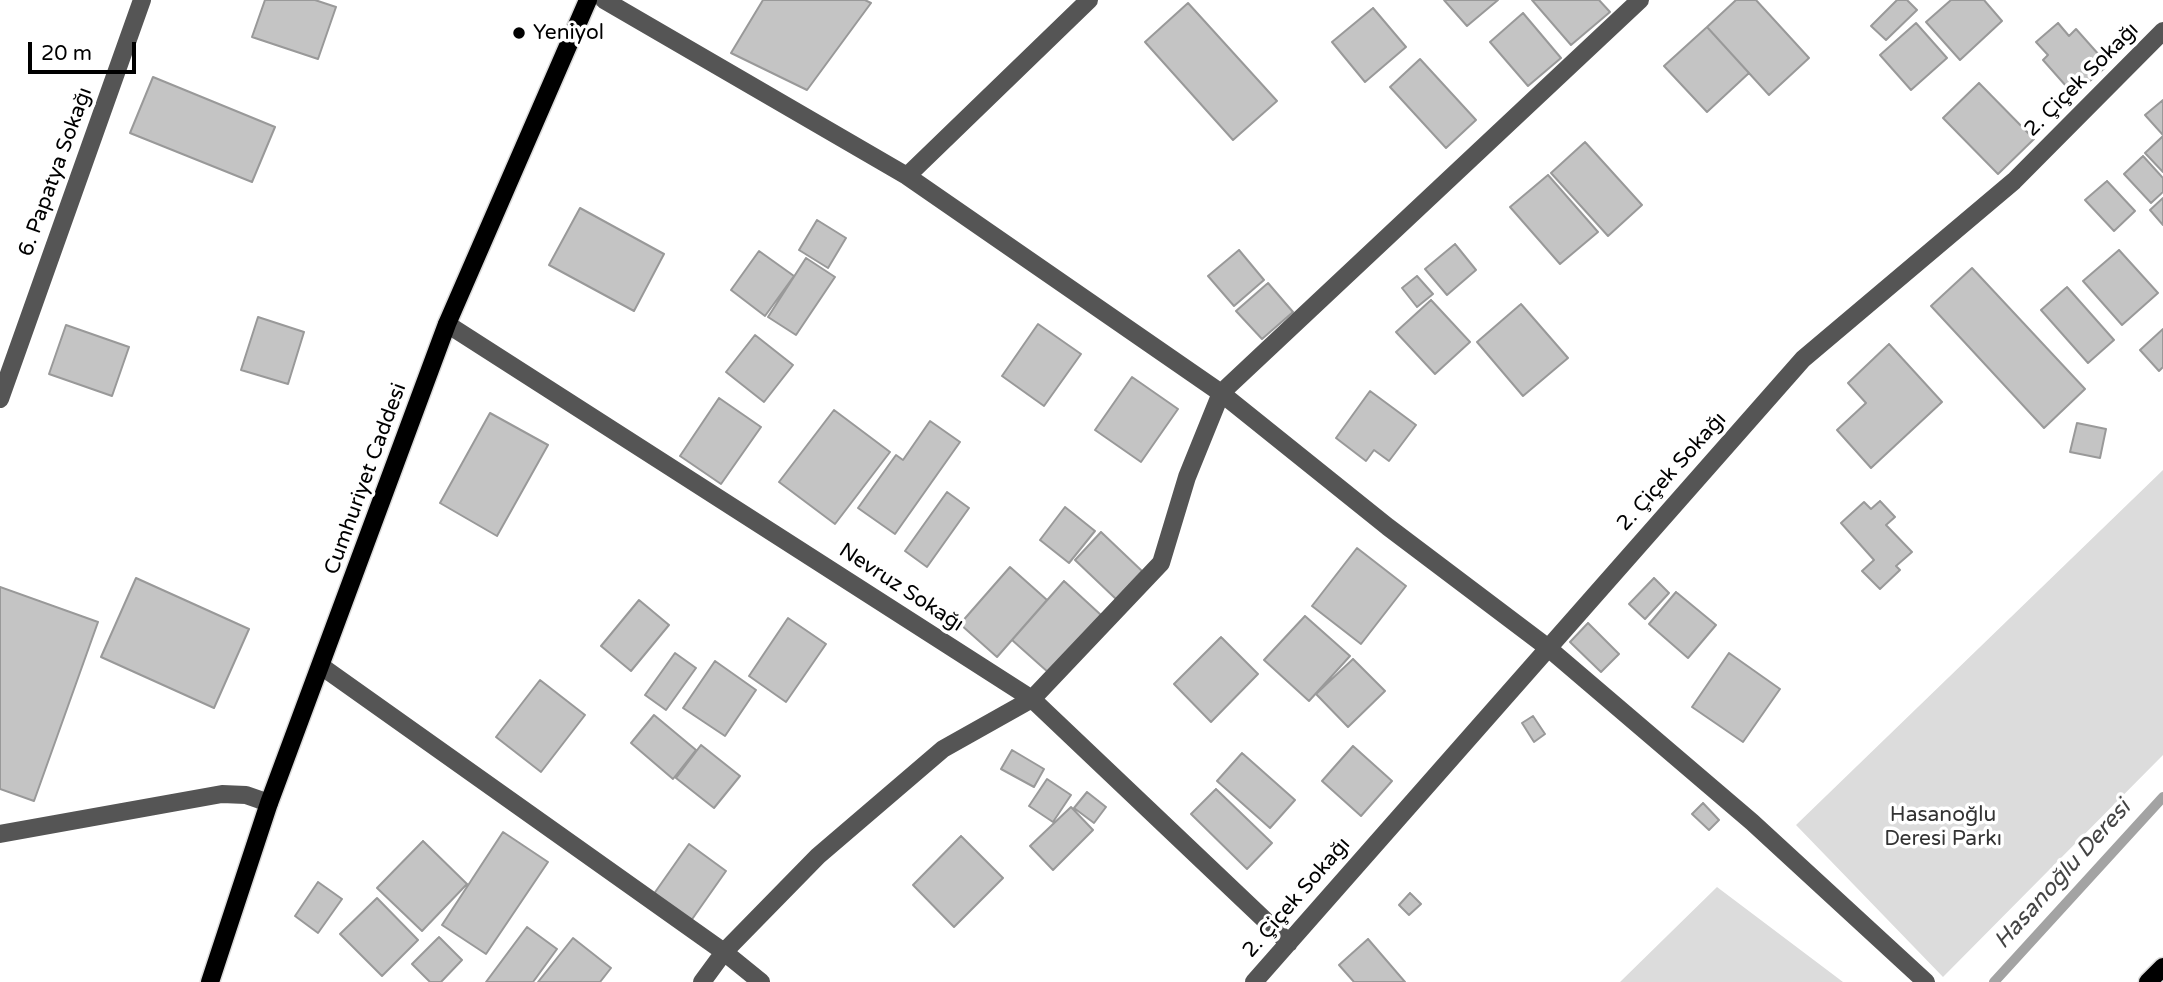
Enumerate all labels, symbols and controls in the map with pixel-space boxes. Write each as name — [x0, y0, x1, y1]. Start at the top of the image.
street label: 2. Çiçek Sokağı — [2020, 18, 2144, 142]
place label: Yeniyol — [533, 20, 604, 46]
marker: Yeniyol — [511, 25, 527, 41]
scale bar — [32, 28, 140, 72]
text: 20 m — [41, 41, 92, 66]
street label: 6. Papatya Sokağı — [14, 84, 98, 260]
street label: Cumhuriyet Caddesi — [320, 380, 412, 578]
street label: 2. Çiçek Sokağı — [1612, 407, 1732, 537]
street label: Nevruz Sokağı — [834, 538, 968, 638]
water label: Hasanoğlu Deresi — [1989, 795, 2137, 955]
park label: Hasanoğlu Deresi Parkı — [1884, 802, 2002, 852]
street label: 2. Çiçek Sokağı — [1238, 833, 1356, 963]

